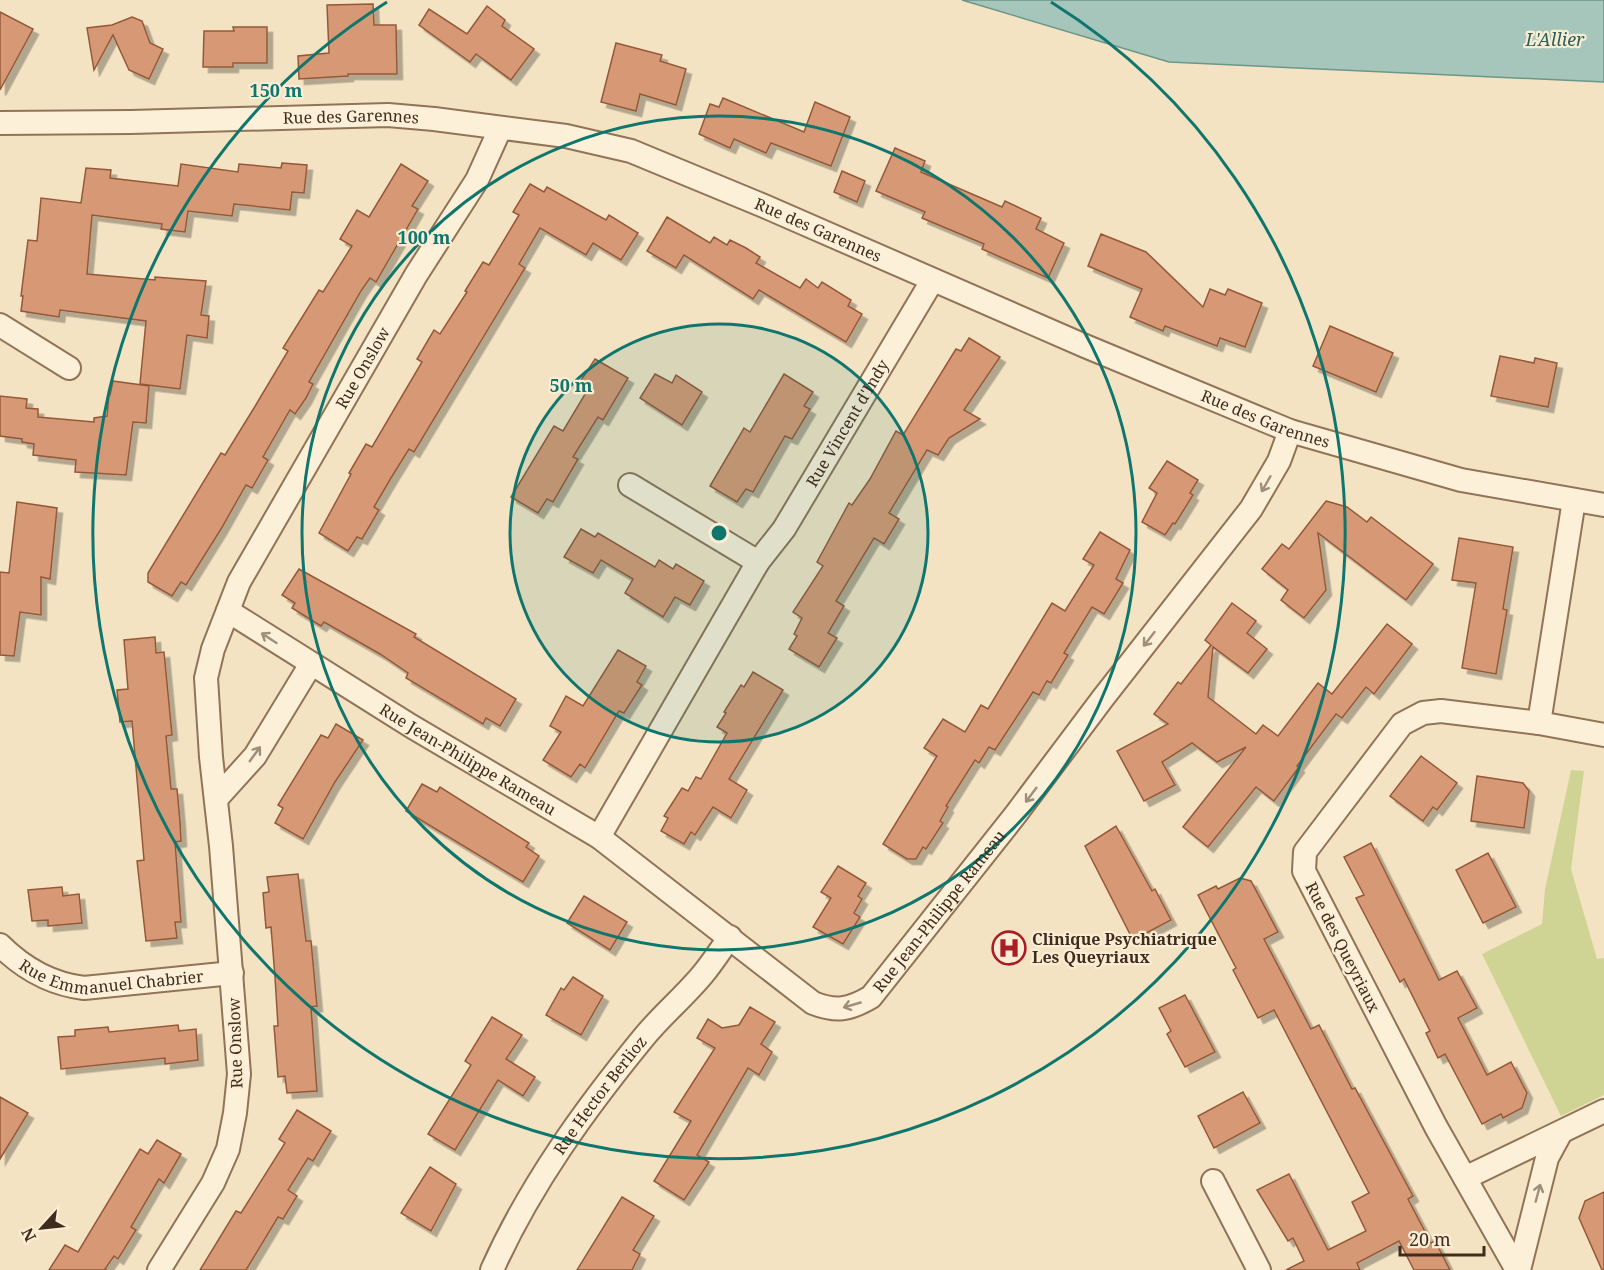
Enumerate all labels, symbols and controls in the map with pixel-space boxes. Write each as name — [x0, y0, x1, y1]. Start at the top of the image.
water label: L'Allier — [1524, 27, 1585, 51]
text: 150 m — [250, 78, 303, 102]
street label: Rue des Garennes — [283, 104, 420, 129]
street label: Rue des Garennes — [751, 192, 885, 267]
text: 100 m — [398, 225, 451, 249]
street label: Rue Onslow — [330, 323, 395, 412]
street label: Rue Vincent d'Indy — [801, 355, 894, 491]
text: 50 m — [550, 373, 593, 397]
street label: Rue des Garennes — [1198, 384, 1332, 453]
one-way arrow — [1260, 475, 1272, 492]
centre of rings — [709, 523, 729, 543]
one-way arrow — [261, 631, 278, 643]
one-way arrow — [1142, 631, 1155, 647]
street label: Rue Jean-Philippe Rameau — [375, 698, 560, 820]
one-way arrow — [249, 747, 261, 763]
one-way arrow — [1025, 786, 1037, 802]
street label: Rue Jean-Philippe Rameau — [868, 825, 1010, 997]
street label: Rue des Queyriaux — [1301, 878, 1386, 1017]
place label: Clinique Psychiatrique Les Queyriaux — [1032, 928, 1217, 968]
hospital icon: Clinique Psychiatrique Les Queyriaux — [991, 930, 1027, 966]
street label: Rue Emmanuel Chabrier — [15, 954, 205, 1000]
street label: Rue Onslow — [222, 997, 248, 1089]
one-way arrow — [843, 1000, 862, 1011]
street label: Rue Hector Berlioz — [548, 1031, 652, 1159]
one-way arrow — [1533, 1184, 1545, 1203]
north arrow — [12, 1198, 72, 1258]
scale bar — [1400, 1219, 1484, 1257]
text: N — [16, 1224, 41, 1245]
text: 20 m — [1409, 1227, 1451, 1251]

